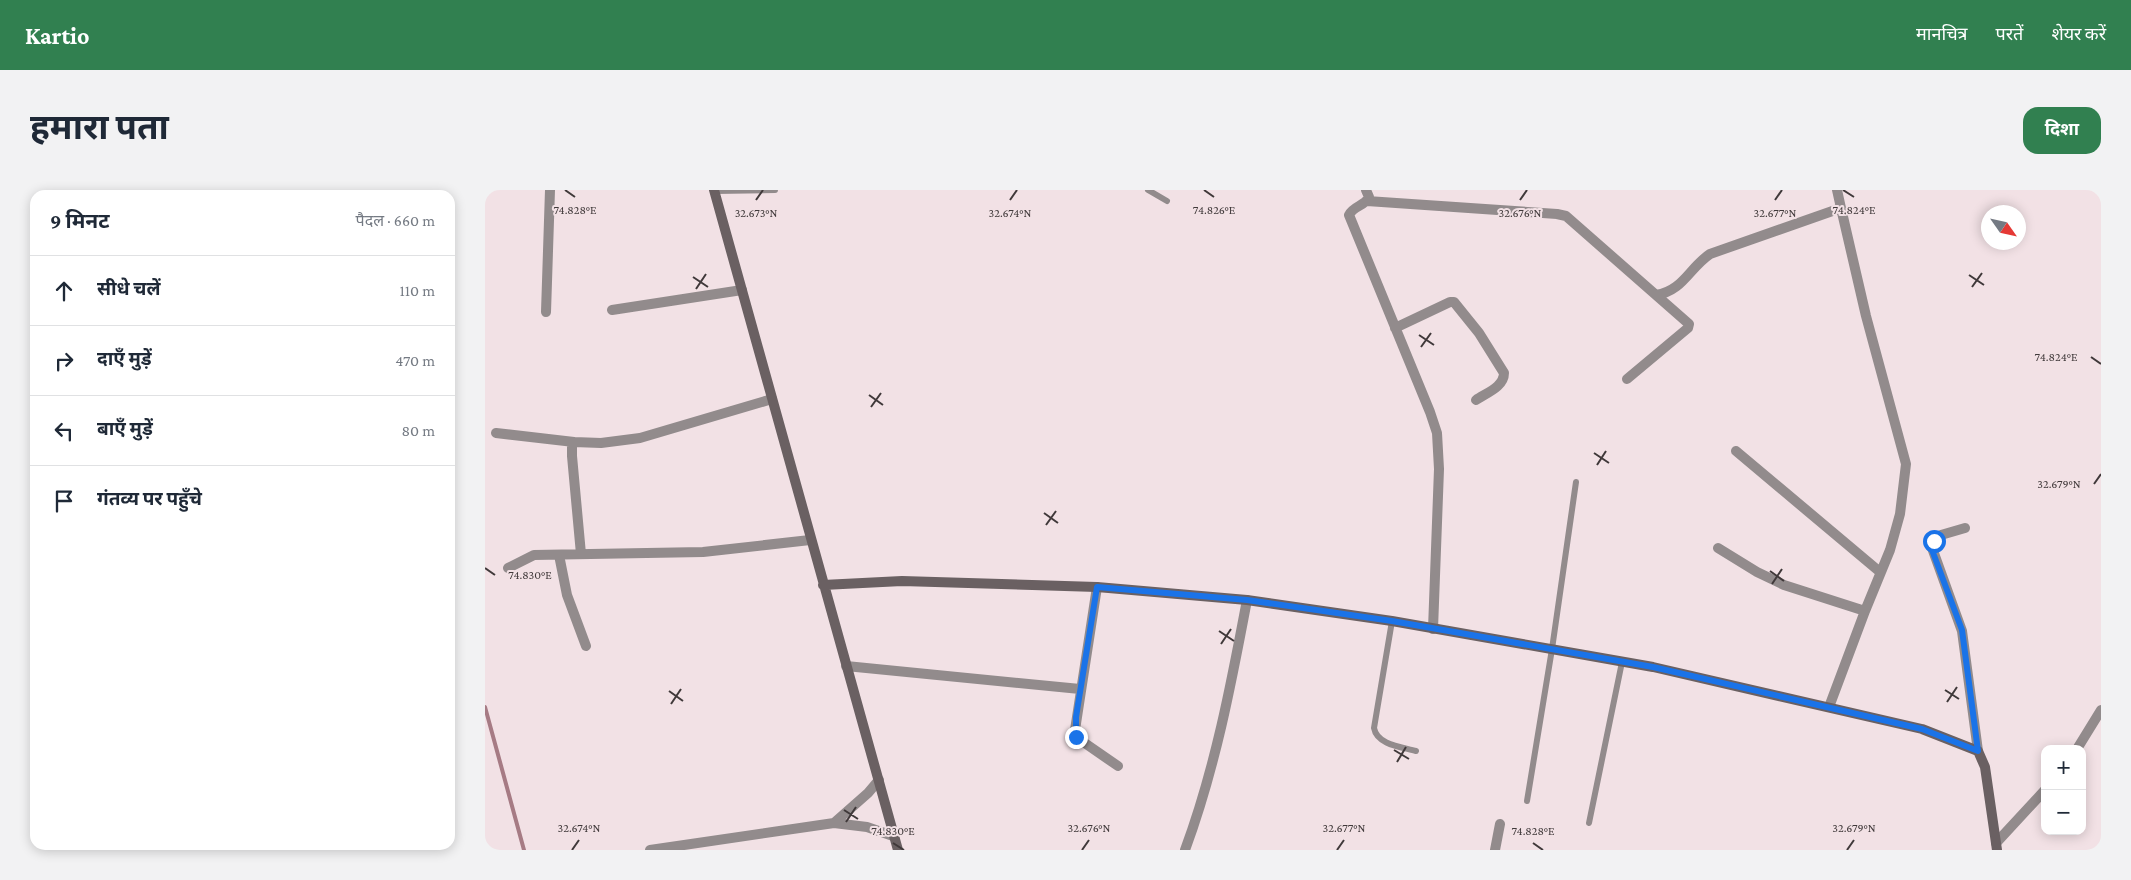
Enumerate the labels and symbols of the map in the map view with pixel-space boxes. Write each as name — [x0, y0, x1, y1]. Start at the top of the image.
text: 74.828°E — [553, 203, 597, 217]
text: 74.826°E — [1193, 203, 1236, 217]
text: 74.824°E — [1833, 203, 1876, 217]
north arrow — [1981, 205, 2026, 250]
text: 32.673°N — [735, 206, 777, 220]
text: 32.674°N — [989, 206, 1032, 220]
text: 32.676°N — [1499, 206, 1541, 220]
text: 32.677°N — [1754, 206, 1797, 220]
text: 74.824°E — [2035, 350, 2078, 364]
text: 32.679°N — [2037, 477, 2081, 491]
route start — [1923, 530, 1946, 553]
text: 74.830°E — [508, 568, 552, 582]
route end — [1065, 726, 1088, 749]
text: 32.674°N — [558, 821, 601, 835]
text: 32.676°N — [1068, 821, 1110, 835]
text: 32.677°N — [1323, 821, 1366, 835]
text: 32.679°N — [1832, 821, 1876, 835]
text: 74.830°E — [871, 824, 915, 838]
text: 74.828°E — [1511, 824, 1555, 838]

